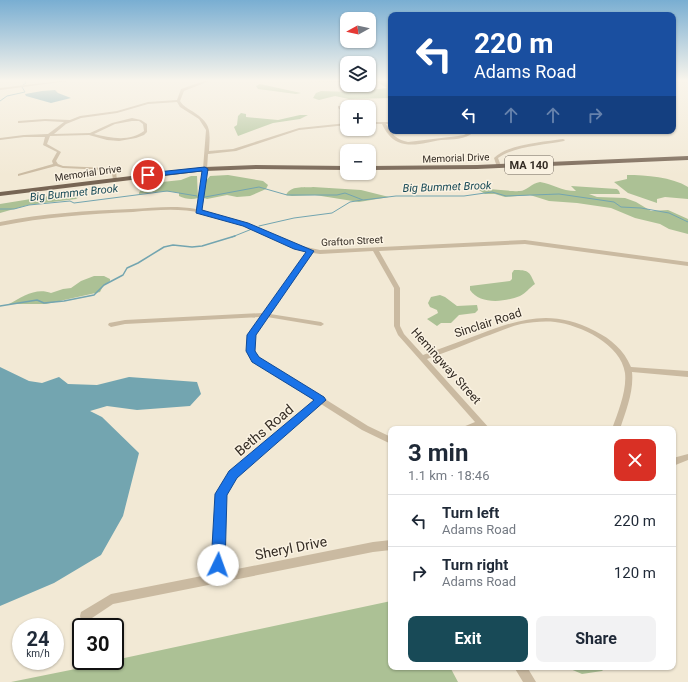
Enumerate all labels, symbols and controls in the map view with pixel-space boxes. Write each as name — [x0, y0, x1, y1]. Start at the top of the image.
north arrow — [340, 12, 376, 48]
map controls — [340, 12, 376, 180]
text: 220 m — [474, 27, 553, 60]
icon: left — [408, 28, 460, 80]
button: layers — [340, 56, 376, 92]
text: Adams Road — [474, 61, 577, 82]
button: + — [340, 100, 376, 136]
icon: left — [458, 104, 480, 126]
icon: ahead — [500, 104, 522, 126]
icon: ahead — [542, 104, 564, 126]
icon: right — [584, 104, 606, 126]
button: − — [340, 144, 376, 180]
street label: Memorial Drive — [422, 151, 490, 165]
road number: MA 140 — [505, 156, 553, 174]
pin — [131, 158, 165, 192]
street label: Memorial Drive — [54, 163, 122, 183]
icon: arrive — [137, 164, 159, 186]
water label: Big Bummet Brook — [402, 179, 492, 195]
water label: Big Bummet Brook — [29, 182, 119, 204]
street label: Grafton Street — [321, 234, 383, 248]
street label: Sinclair Road — [453, 306, 523, 340]
street label: Hemingway Street — [408, 325, 484, 407]
street label: Beths Road — [232, 401, 296, 459]
text: 3 min — [408, 439, 468, 467]
button: close — [614, 439, 656, 481]
text: 1.1 km · 18:46 — [408, 468, 489, 483]
text: Turn left — [442, 504, 499, 522]
icon: left — [408, 510, 430, 532]
text: 220 m — [614, 512, 656, 530]
text: Adams Road — [442, 522, 516, 537]
street label: Sheryl Drive — [254, 533, 328, 563]
position arrow — [197, 544, 239, 586]
text: Turn right — [442, 556, 508, 574]
icon: right — [408, 562, 430, 584]
text: 120 m — [614, 564, 656, 582]
text: Adams Road — [442, 574, 516, 589]
button: Exit — [408, 616, 528, 662]
button: Share — [536, 616, 656, 662]
speed limit sign: 30 — [72, 618, 124, 670]
text: 24 — [27, 627, 49, 651]
text: km/h — [26, 648, 50, 659]

